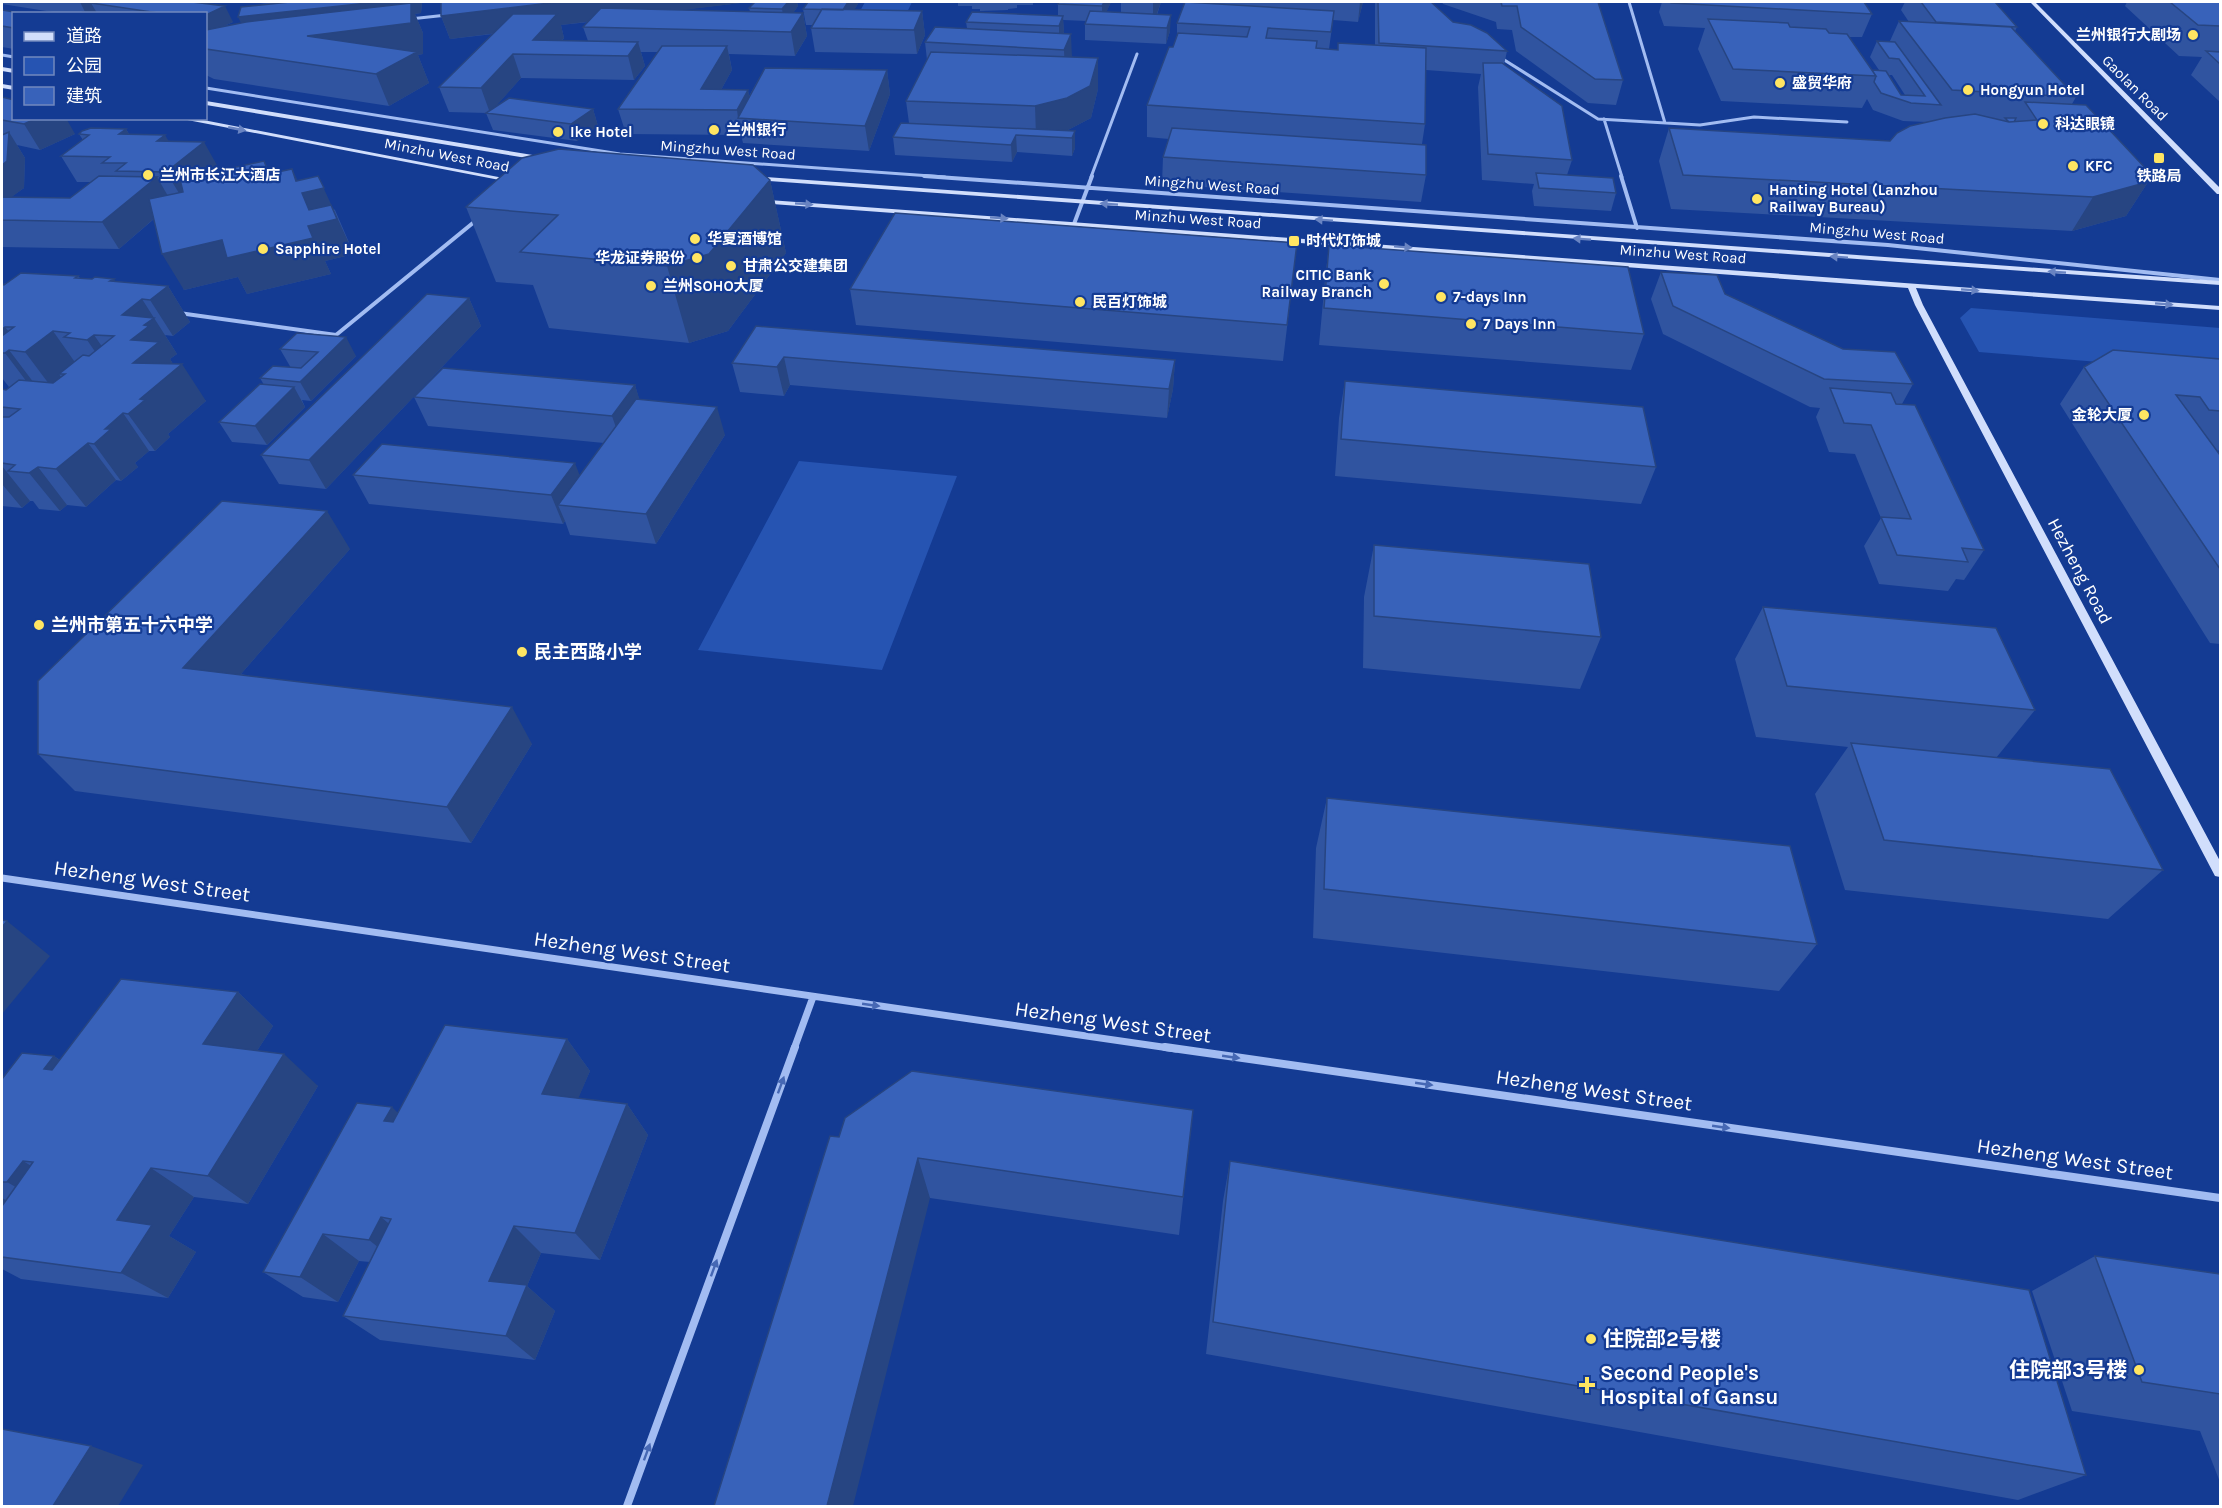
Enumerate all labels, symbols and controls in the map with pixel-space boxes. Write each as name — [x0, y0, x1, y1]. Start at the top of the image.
legend — [12, 12, 207, 120]
text: 道路 — [66, 25, 102, 47]
place label: 兰州银行大剧场 — [2076, 26, 2181, 44]
marker: 兰州银行大剧场 — [2186, 28, 2200, 42]
street label: Gaolan Road — [2098, 51, 2172, 125]
text: 公园 — [66, 55, 102, 77]
place label: 盛贸华府 — [1792, 74, 1852, 92]
marker: 盛贸华府 — [1773, 76, 1787, 90]
place label: Hongyun Hotel — [1980, 81, 2085, 99]
marker: Hongyun Hotel — [1961, 83, 1975, 97]
text: 建筑 — [66, 85, 102, 107]
place label: 科达眼镜 — [2055, 115, 2115, 133]
marker: 科达眼镜 — [2036, 117, 2050, 131]
place label: 兰州银行 — [726, 121, 786, 139]
place label: Ike Hotel — [570, 123, 633, 141]
marker: 兰州银行 — [707, 123, 721, 137]
one-way arrow — [228, 125, 247, 134]
marker: Ike Hotel — [551, 125, 565, 139]
street label: Minzhu West Road — [383, 134, 511, 176]
street label: Mingzhu West Road — [660, 136, 796, 164]
marker: 铁路局 — [2152, 151, 2166, 165]
place label: KFC — [2085, 157, 2113, 175]
marker: KFC — [2066, 159, 2080, 173]
place label: 兰州市长江大酒店 — [160, 166, 280, 184]
place label: 铁路局 — [2136, 167, 2182, 185]
marker: 兰州市长江大酒店 — [141, 168, 155, 182]
street label: Mingzhu West Road — [1144, 171, 1280, 199]
place label: Hanting Hotel (Lanzhou Railway Bureau) — [1769, 181, 1938, 216]
marker: Hanting Hotel (Lanzhou Railway Bureau) — [1750, 192, 1764, 206]
one-way arrow — [795, 199, 814, 209]
one-way arrow — [1099, 199, 1118, 209]
street label: Minzhu West Road — [1134, 206, 1262, 232]
one-way arrow — [989, 214, 1008, 223]
one-way arrow — [1315, 215, 1334, 224]
street label: Mingzhu West Road — [1809, 218, 1945, 248]
place label: 华夏酒博馆 — [707, 230, 782, 248]
marker: 华夏酒博馆 — [688, 232, 702, 246]
place label: 时代灯饰城 — [1306, 232, 1381, 250]
marker: 时代灯饰城 — [1287, 234, 1301, 248]
one-way arrow — [1572, 234, 1591, 243]
place label: Sapphire Hotel — [275, 240, 381, 258]
street label: Minzhu West Road — [1619, 241, 1747, 267]
marker: Sapphire Hotel — [256, 242, 270, 256]
one-way arrow — [1393, 242, 1412, 252]
place label: 华龙证券股份 — [595, 249, 685, 267]
marker: 华龙证券股份 — [690, 251, 704, 265]
one-way arrow — [1829, 253, 1848, 262]
place label: 甘肃公交建集团 — [743, 257, 848, 275]
marker: 甘肃公交建集团 — [724, 259, 738, 273]
place label: CITIC Bank Railway Branch — [1262, 266, 1372, 301]
one-way arrow — [2048, 268, 2067, 277]
place label: 兰州SOHO大厦 — [663, 277, 764, 295]
marker: CITIC Bank Railway Branch — [1377, 277, 1391, 291]
marker: 兰州SOHO大厦 — [644, 279, 658, 293]
one-way arrow — [1960, 285, 1979, 294]
place label: 7-days Inn — [1453, 288, 1527, 306]
marker: 7-days Inn — [1434, 290, 1448, 304]
place label: 民百灯饰城 — [1092, 293, 1167, 311]
marker: 民百灯饰城 — [1073, 295, 1087, 309]
one-way arrow — [2155, 299, 2174, 309]
place label: 7 Days Inn — [1483, 315, 1556, 333]
marker: 7 Days Inn — [1464, 317, 1478, 331]
place label: 金轮大厦 — [2072, 406, 2132, 424]
marker: 金轮大厦 — [2137, 408, 2151, 422]
street label: Hezheng Road — [2043, 514, 2117, 628]
place label: 兰州市第五十六中学 — [51, 614, 213, 636]
marker: 兰州市第五十六中学 — [32, 618, 46, 632]
place label: 民主西路小学 — [534, 641, 642, 663]
marker: 民主西路小学 — [515, 645, 529, 659]
street label: Hezheng West Street — [52, 855, 252, 907]
street label: Hezheng West Street — [532, 926, 732, 978]
street label: Hezheng West Street — [1013, 996, 1213, 1048]
one-way arrow — [862, 1001, 881, 1010]
one-way arrow — [1221, 1052, 1240, 1061]
street label: Hezheng West Street — [1494, 1064, 1694, 1116]
one-way arrow — [777, 1076, 786, 1094]
one-way arrow — [1414, 1080, 1433, 1089]
one-way arrow — [1711, 1122, 1730, 1131]
street label: Hezheng West Street — [1975, 1133, 2175, 1185]
one-way arrow — [710, 1259, 720, 1277]
place label: 住院部2号楼 — [1603, 1327, 1721, 1351]
marker: 住院部2号楼 — [1584, 1332, 1598, 1346]
place label: 住院部3号楼 — [2009, 1358, 2127, 1382]
place label: Second People's Hospital of Gansu — [1600, 1361, 1779, 1409]
marker: 住院部3号楼 — [2132, 1363, 2146, 1377]
marker: Second People's Hospital of Gansu — [1578, 1376, 1596, 1394]
one-way arrow — [643, 1442, 653, 1460]

